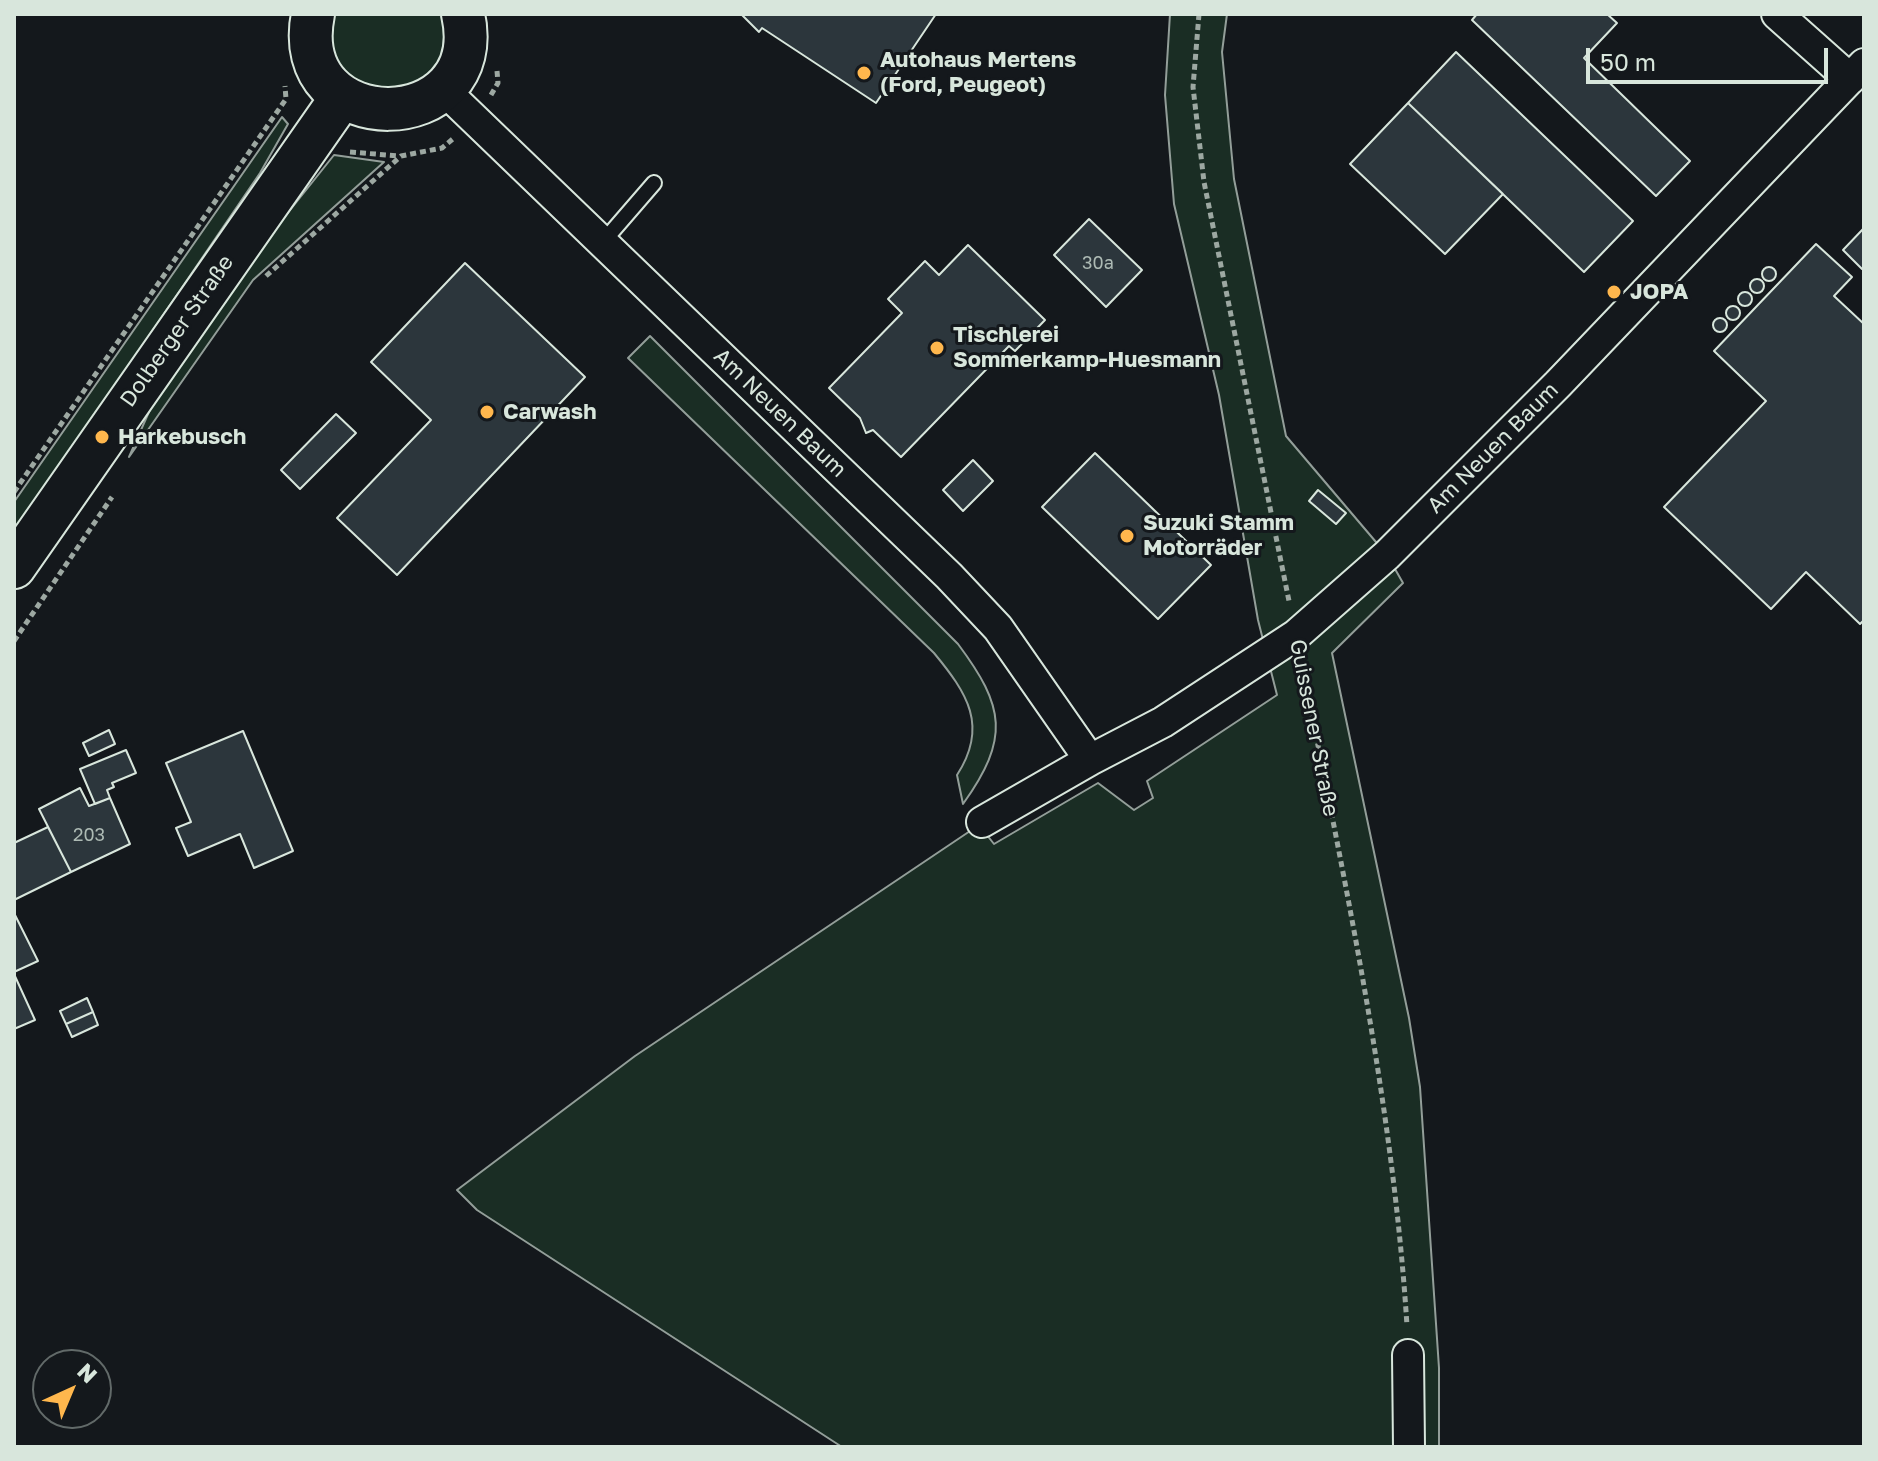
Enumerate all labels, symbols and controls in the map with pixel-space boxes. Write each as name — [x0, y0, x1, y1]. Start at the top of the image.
scale bar — [1590, 32, 1832, 82]
place label: Autohaus Mertens (Ford, Peugeot) — [880, 47, 1076, 98]
text: 50 m — [1600, 47, 1656, 76]
marker: Autohaus Mertens (Ford, Peugeot) — [855, 64, 873, 82]
street label: Dolberger Straße — [115, 250, 239, 412]
house number: 30a — [1082, 252, 1114, 274]
place label: JOPA — [1630, 279, 1688, 305]
marker: JOPA — [1605, 283, 1623, 301]
place label: Tischlerei Sommerkamp-Huesmann — [953, 322, 1221, 374]
marker: Tischlerei Sommerkamp-Huesmann — [928, 339, 946, 357]
street label: Am Neuen Baum — [708, 343, 852, 483]
street label: Am Neuen Baum — [1422, 377, 1564, 519]
place label: Carwash — [503, 399, 596, 425]
marker: Carwash — [478, 403, 496, 421]
place label: Harkebusch — [118, 424, 246, 450]
marker: Harkebusch — [93, 428, 111, 446]
place label: Suzuki Stamm Motorräder — [1143, 510, 1294, 562]
marker: Suzuki Stamm Motorräder — [1118, 527, 1136, 545]
street label: Guissener Straße — [1284, 637, 1344, 819]
house number: 203 — [73, 824, 105, 846]
north arrow — [32, 1349, 112, 1429]
text: N — [72, 1357, 103, 1388]

